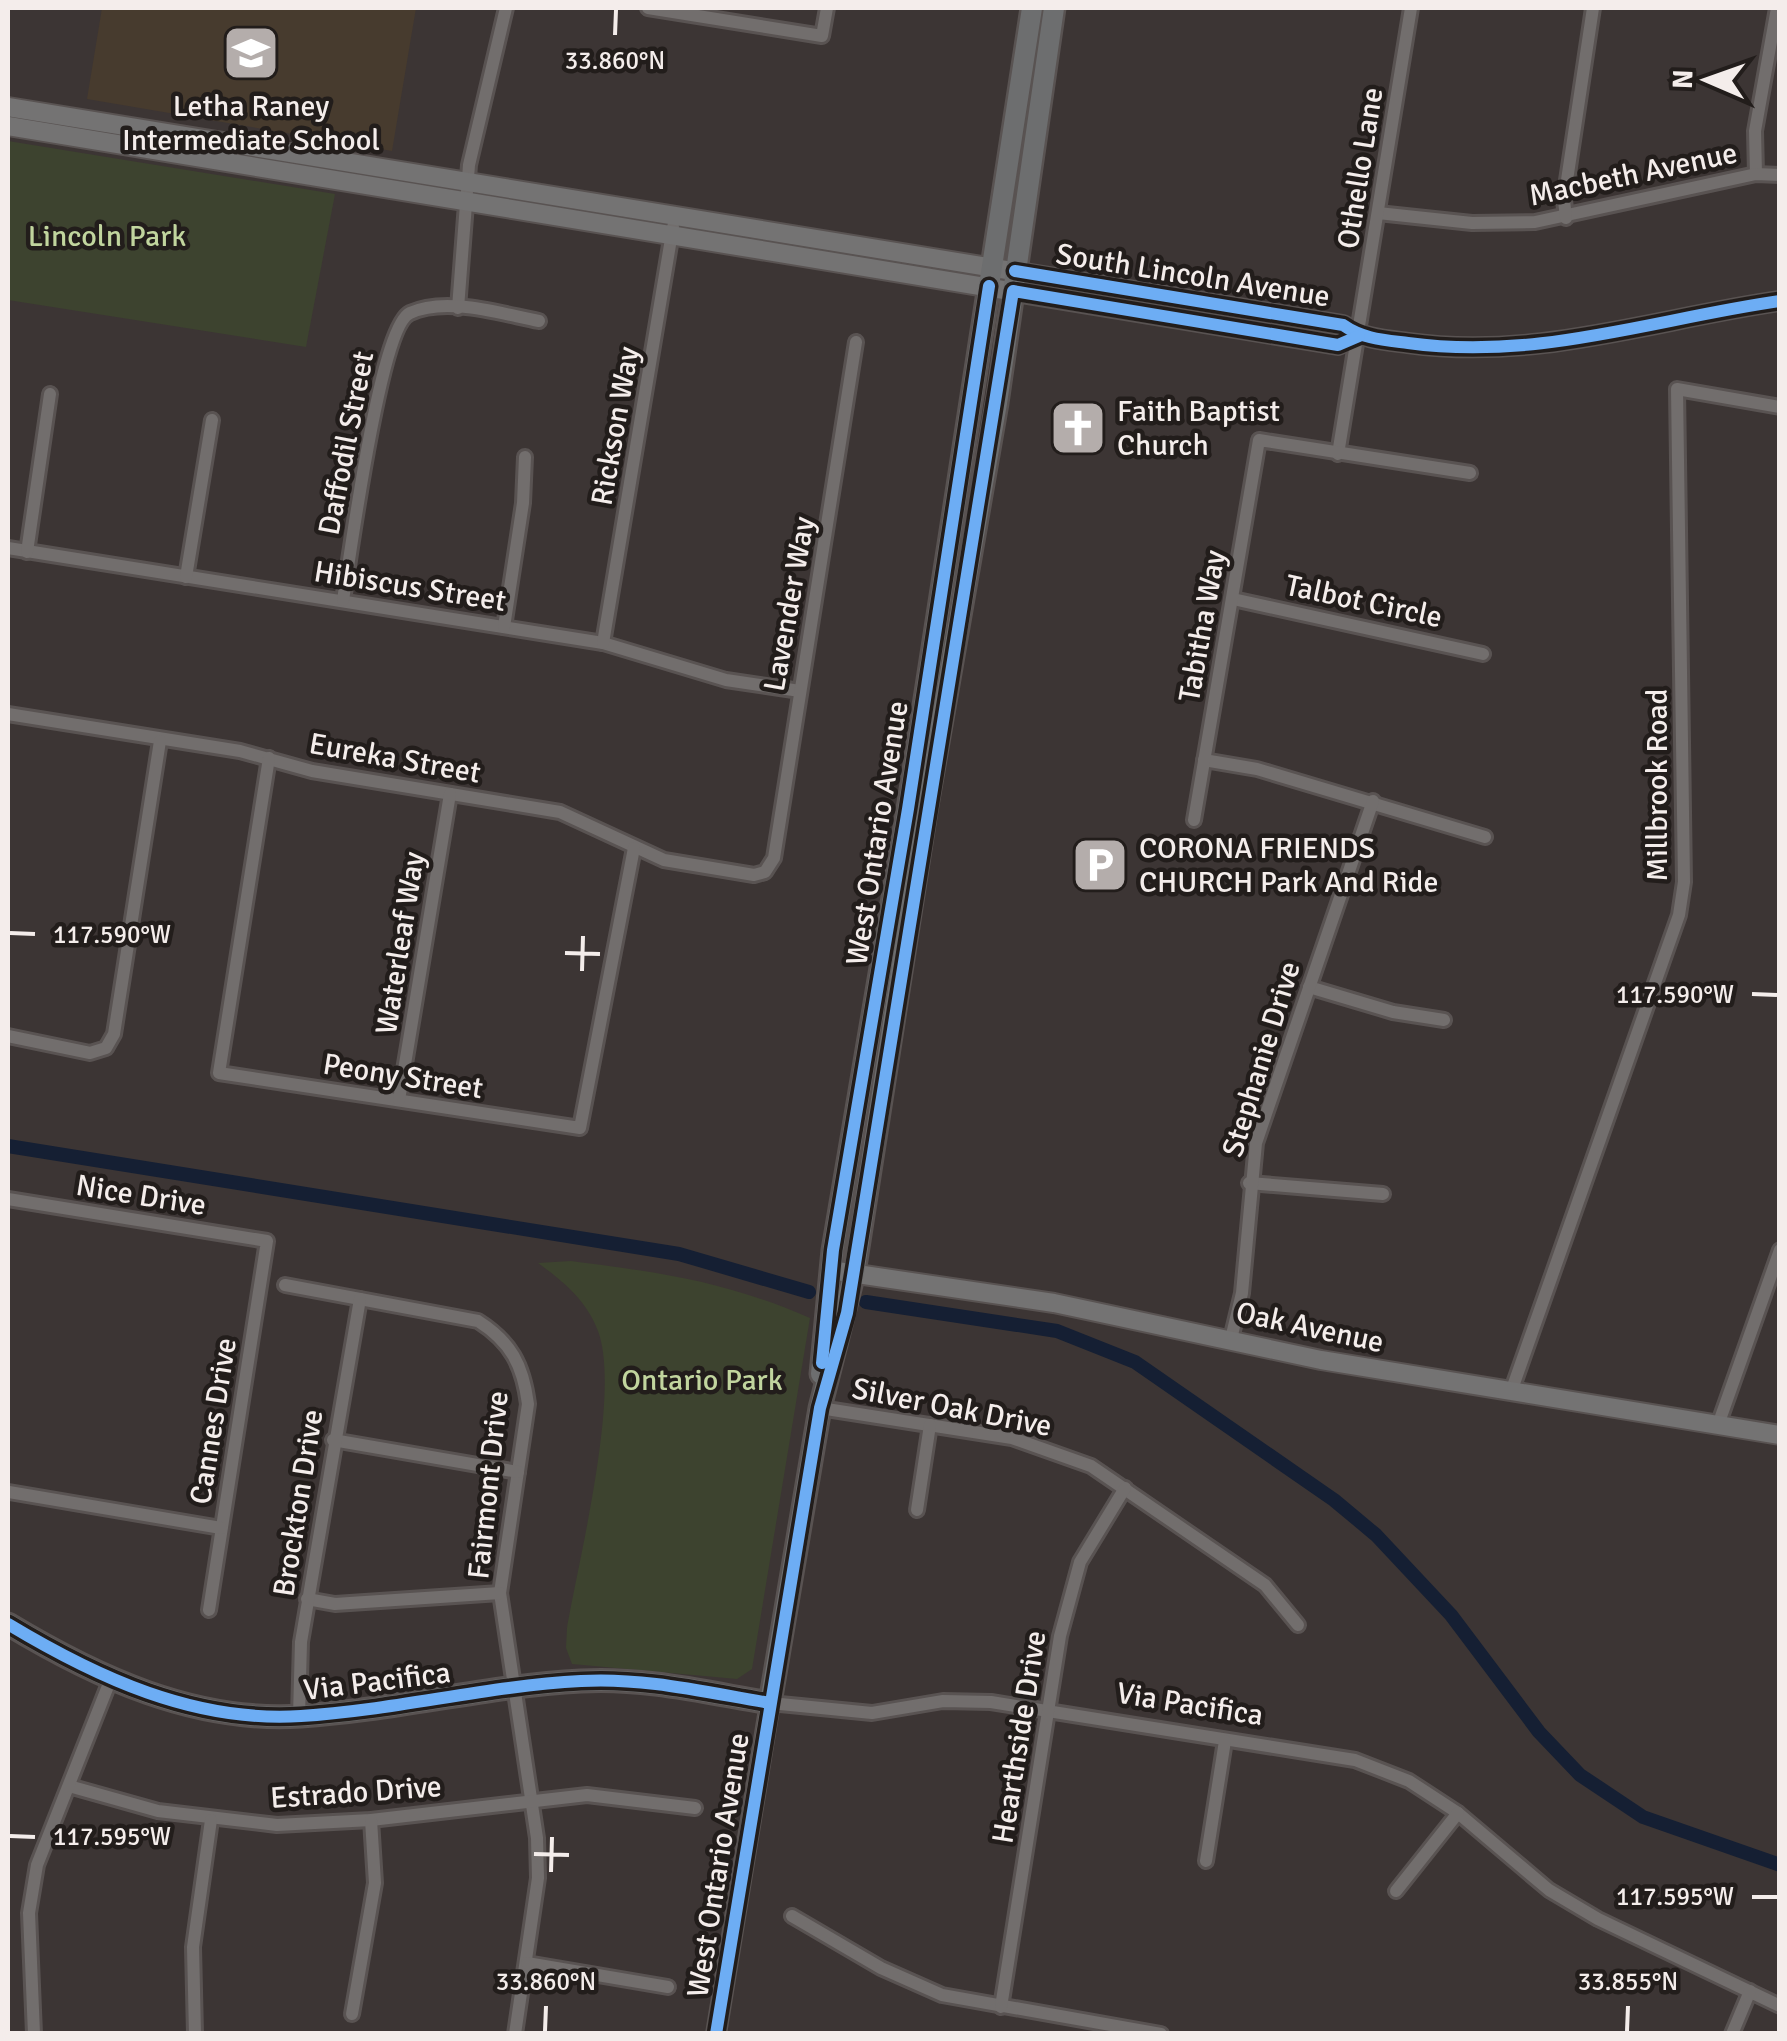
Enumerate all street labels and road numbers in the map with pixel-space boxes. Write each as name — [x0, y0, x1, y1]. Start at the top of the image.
street label: Othello Lane — [1329, 85, 1391, 251]
street label: Macbeth Avenue — [1526, 134, 1740, 215]
street label: South Lincoln Avenue — [1053, 236, 1333, 315]
street label: Rickson Way — [583, 344, 648, 508]
street label: Daffodil Street — [311, 348, 382, 538]
street label: Lavender Way — [756, 514, 823, 694]
street label: Tabitha Way — [1171, 547, 1234, 705]
street label: Hibiscus Street — [311, 553, 509, 620]
street label: Talbot Circle — [1282, 567, 1446, 636]
street label: Millbrook Road — [1639, 689, 1676, 882]
street label: West Ontario Avenue — [838, 698, 917, 968]
street label: Eureka Street — [306, 725, 484, 792]
street label: Waterleaf Way — [368, 849, 433, 1037]
street label: Stephanie Drive — [1214, 957, 1309, 1161]
street label: Peony Street — [320, 1046, 486, 1107]
street label: Nice Drive — [73, 1167, 209, 1224]
street label: Oak Avenue — [1233, 1294, 1387, 1361]
street label: Cannes Drive — [182, 1335, 245, 1507]
street label: Silver Oak Drive — [849, 1370, 1055, 1445]
street label: Fairmont Drive — [460, 1389, 517, 1581]
street label: Brockton Drive — [265, 1407, 332, 1599]
street label: Hearthside Drive — [984, 1628, 1055, 1846]
street label: Via Pacifica — [301, 1654, 453, 1709]
street label: Via Pacifica — [1114, 1675, 1266, 1734]
street label: West Ontario Avenue — [679, 1730, 758, 2000]
street label: Estrado Drive — [269, 1768, 443, 1817]

